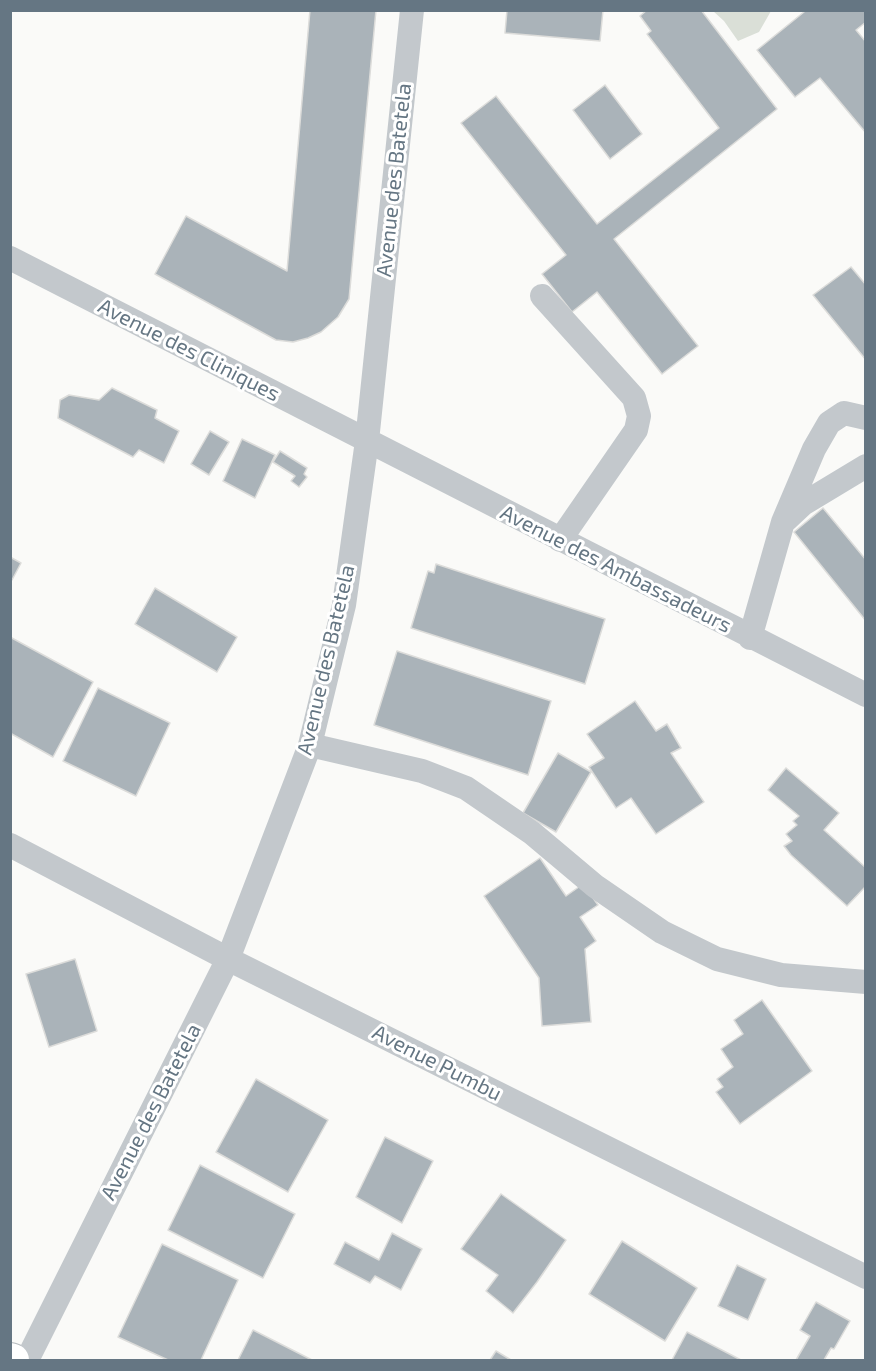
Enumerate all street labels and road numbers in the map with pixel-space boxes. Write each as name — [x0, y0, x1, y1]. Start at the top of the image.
street label: Avenue des Batetela — [371, 82, 417, 278]
street label: Avenue des Cliniques — [94, 293, 284, 407]
street label: Avenue des Ambassadeurs — [496, 500, 736, 638]
street label: Avenue des Batetela — [292, 562, 360, 758]
street label: Avenue des Batetela — [96, 1020, 206, 1204]
street label: Avenue Pumbu — [368, 1020, 506, 1106]

